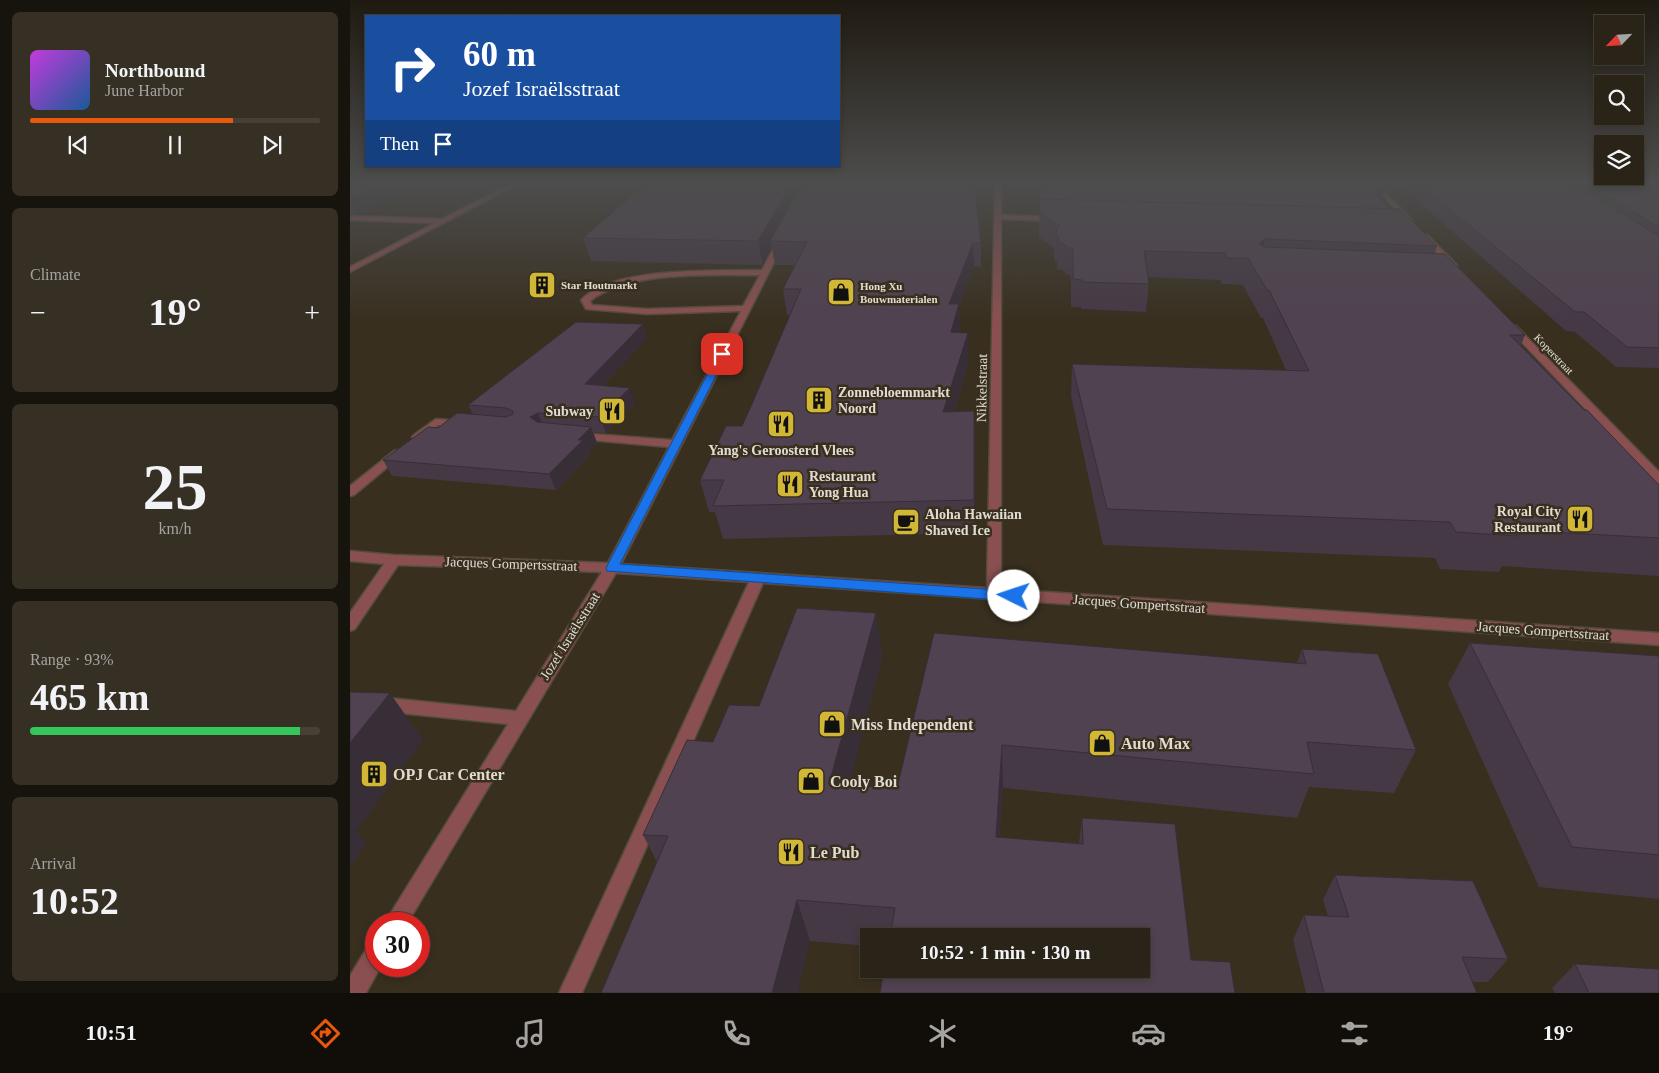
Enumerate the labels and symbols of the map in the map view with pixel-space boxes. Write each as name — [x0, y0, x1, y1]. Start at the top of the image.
north arrow — [1594, 15, 1644, 65]
building icon: Star Houtmarkt — [527, 270, 557, 300]
shop icon: Hong Xu Bouwmaterialen — [826, 277, 856, 307]
place label: Star Houtmarkt — [561, 279, 637, 291]
place label: Hong Xu Bouwmaterialen — [860, 280, 938, 305]
street label: Koperstraat — [1532, 331, 1576, 377]
pin — [701, 333, 743, 375]
street label: Nikkelstraat — [974, 354, 990, 422]
building icon: Zonnebloemmarkt Noord — [804, 385, 834, 415]
place label: Zonnebloemmarkt Noord — [838, 385, 950, 416]
restaurant icon: Subway — [597, 396, 627, 426]
place label: Subway — [546, 404, 593, 419]
restaurant icon: Yang's Geroosterd Vlees — [766, 409, 796, 439]
place label: Yang's Geroosterd Vlees — [708, 443, 854, 458]
restaurant icon: Restaurant Yong Hua — [775, 469, 805, 499]
place label: Restaurant Yong Hua — [809, 469, 876, 500]
place label: Royal City Restaurant — [1494, 504, 1561, 535]
restaurant icon: Royal City Restaurant — [1565, 504, 1595, 534]
cafe icon: Aloha Hawaiian Shaved Ice — [891, 507, 921, 537]
place label: Aloha Hawaiian Shaved Ice — [925, 507, 1022, 538]
street label: Jacques Gompertsstraat — [444, 554, 578, 574]
position arrow — [987, 569, 1039, 621]
street label: Jozef Israëlsstraat — [537, 590, 603, 682]
street label: Jacques Gompertsstraat — [1072, 592, 1206, 616]
street label: Jacques Gompertsstraat — [1476, 619, 1610, 643]
shop icon: Miss Independent — [817, 709, 847, 739]
place label: Miss Independent — [851, 716, 974, 734]
shop icon: Auto Max — [1087, 728, 1117, 758]
place label: Auto Max — [1121, 735, 1190, 752]
building icon: OPJ Car Center — [359, 759, 389, 789]
place label: OPJ Car Center — [393, 766, 505, 783]
shop icon: Cooly Boi — [796, 766, 826, 796]
place label: Cooly Boi — [830, 773, 898, 791]
restaurant icon: Le Pub — [776, 837, 806, 867]
place label: Le Pub — [810, 844, 859, 861]
speed limit sign: 30 — [365, 912, 430, 977]

